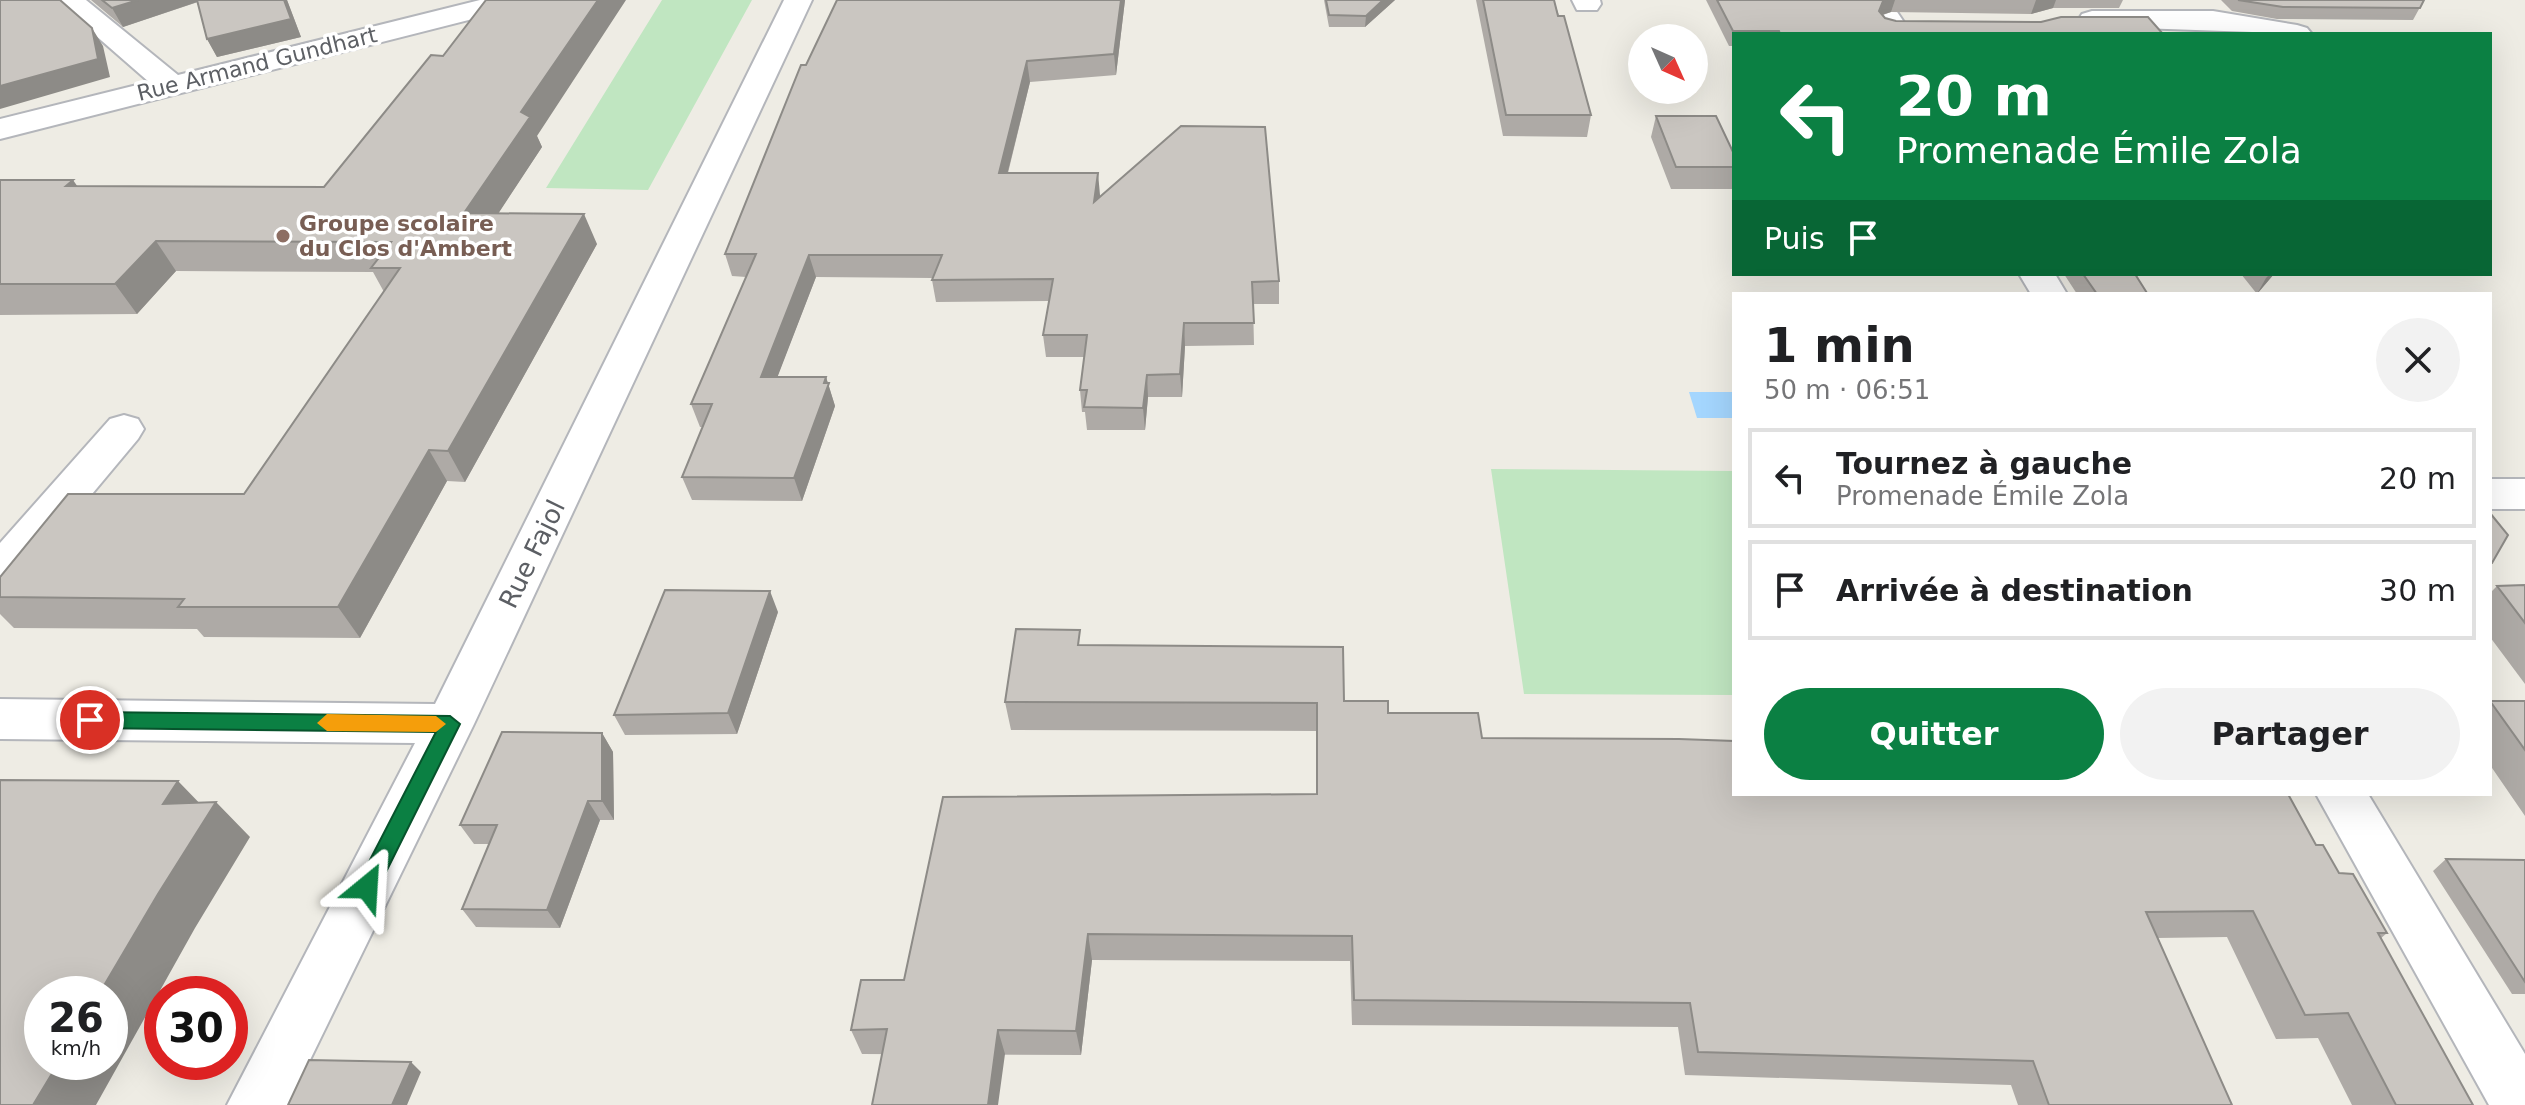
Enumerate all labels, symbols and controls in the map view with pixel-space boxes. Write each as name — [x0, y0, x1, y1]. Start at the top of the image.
street label: Rue Armand Gundhart — [134, 22, 380, 106]
north arrow — [1628, 24, 1708, 104]
map controls — [1628, 24, 1708, 104]
text: 20 m — [1896, 63, 2052, 128]
icon: left — [1764, 64, 1868, 168]
text: Promenade Émile Zola — [1896, 130, 2302, 171]
place label: Groupe scolaire du Clos d'Ambert — [299, 211, 513, 261]
icon: arrive — [1841, 216, 1885, 260]
text: Puis — [1764, 221, 1825, 256]
marker: Groupe scolaire du Clos d'Ambert — [274, 227, 292, 245]
text: 1 min — [1764, 317, 1915, 373]
button: close — [2376, 318, 2460, 402]
text: 50 m · 06:51 — [1764, 375, 1930, 405]
text: Tournez à gauche — [1836, 446, 2132, 481]
icon: left — [1768, 456, 1812, 500]
text: 20 m — [2379, 461, 2456, 496]
text: Promenade Émile Zola — [1836, 481, 2129, 511]
street label: Rue Fajol — [493, 495, 571, 613]
icon: arrive — [1768, 568, 1812, 612]
text: Arrivée à destination — [1836, 573, 2193, 608]
text: 30 m — [2379, 573, 2456, 608]
pin — [56, 686, 124, 754]
button: Quitter — [1764, 688, 2104, 780]
button: Partager — [2120, 688, 2460, 780]
icon: arrive — [68, 698, 112, 742]
position arrow — [325, 845, 409, 929]
speed limit sign: 30 — [144, 976, 248, 1080]
text: 26 — [48, 995, 104, 1041]
text: km/h — [51, 1036, 101, 1060]

